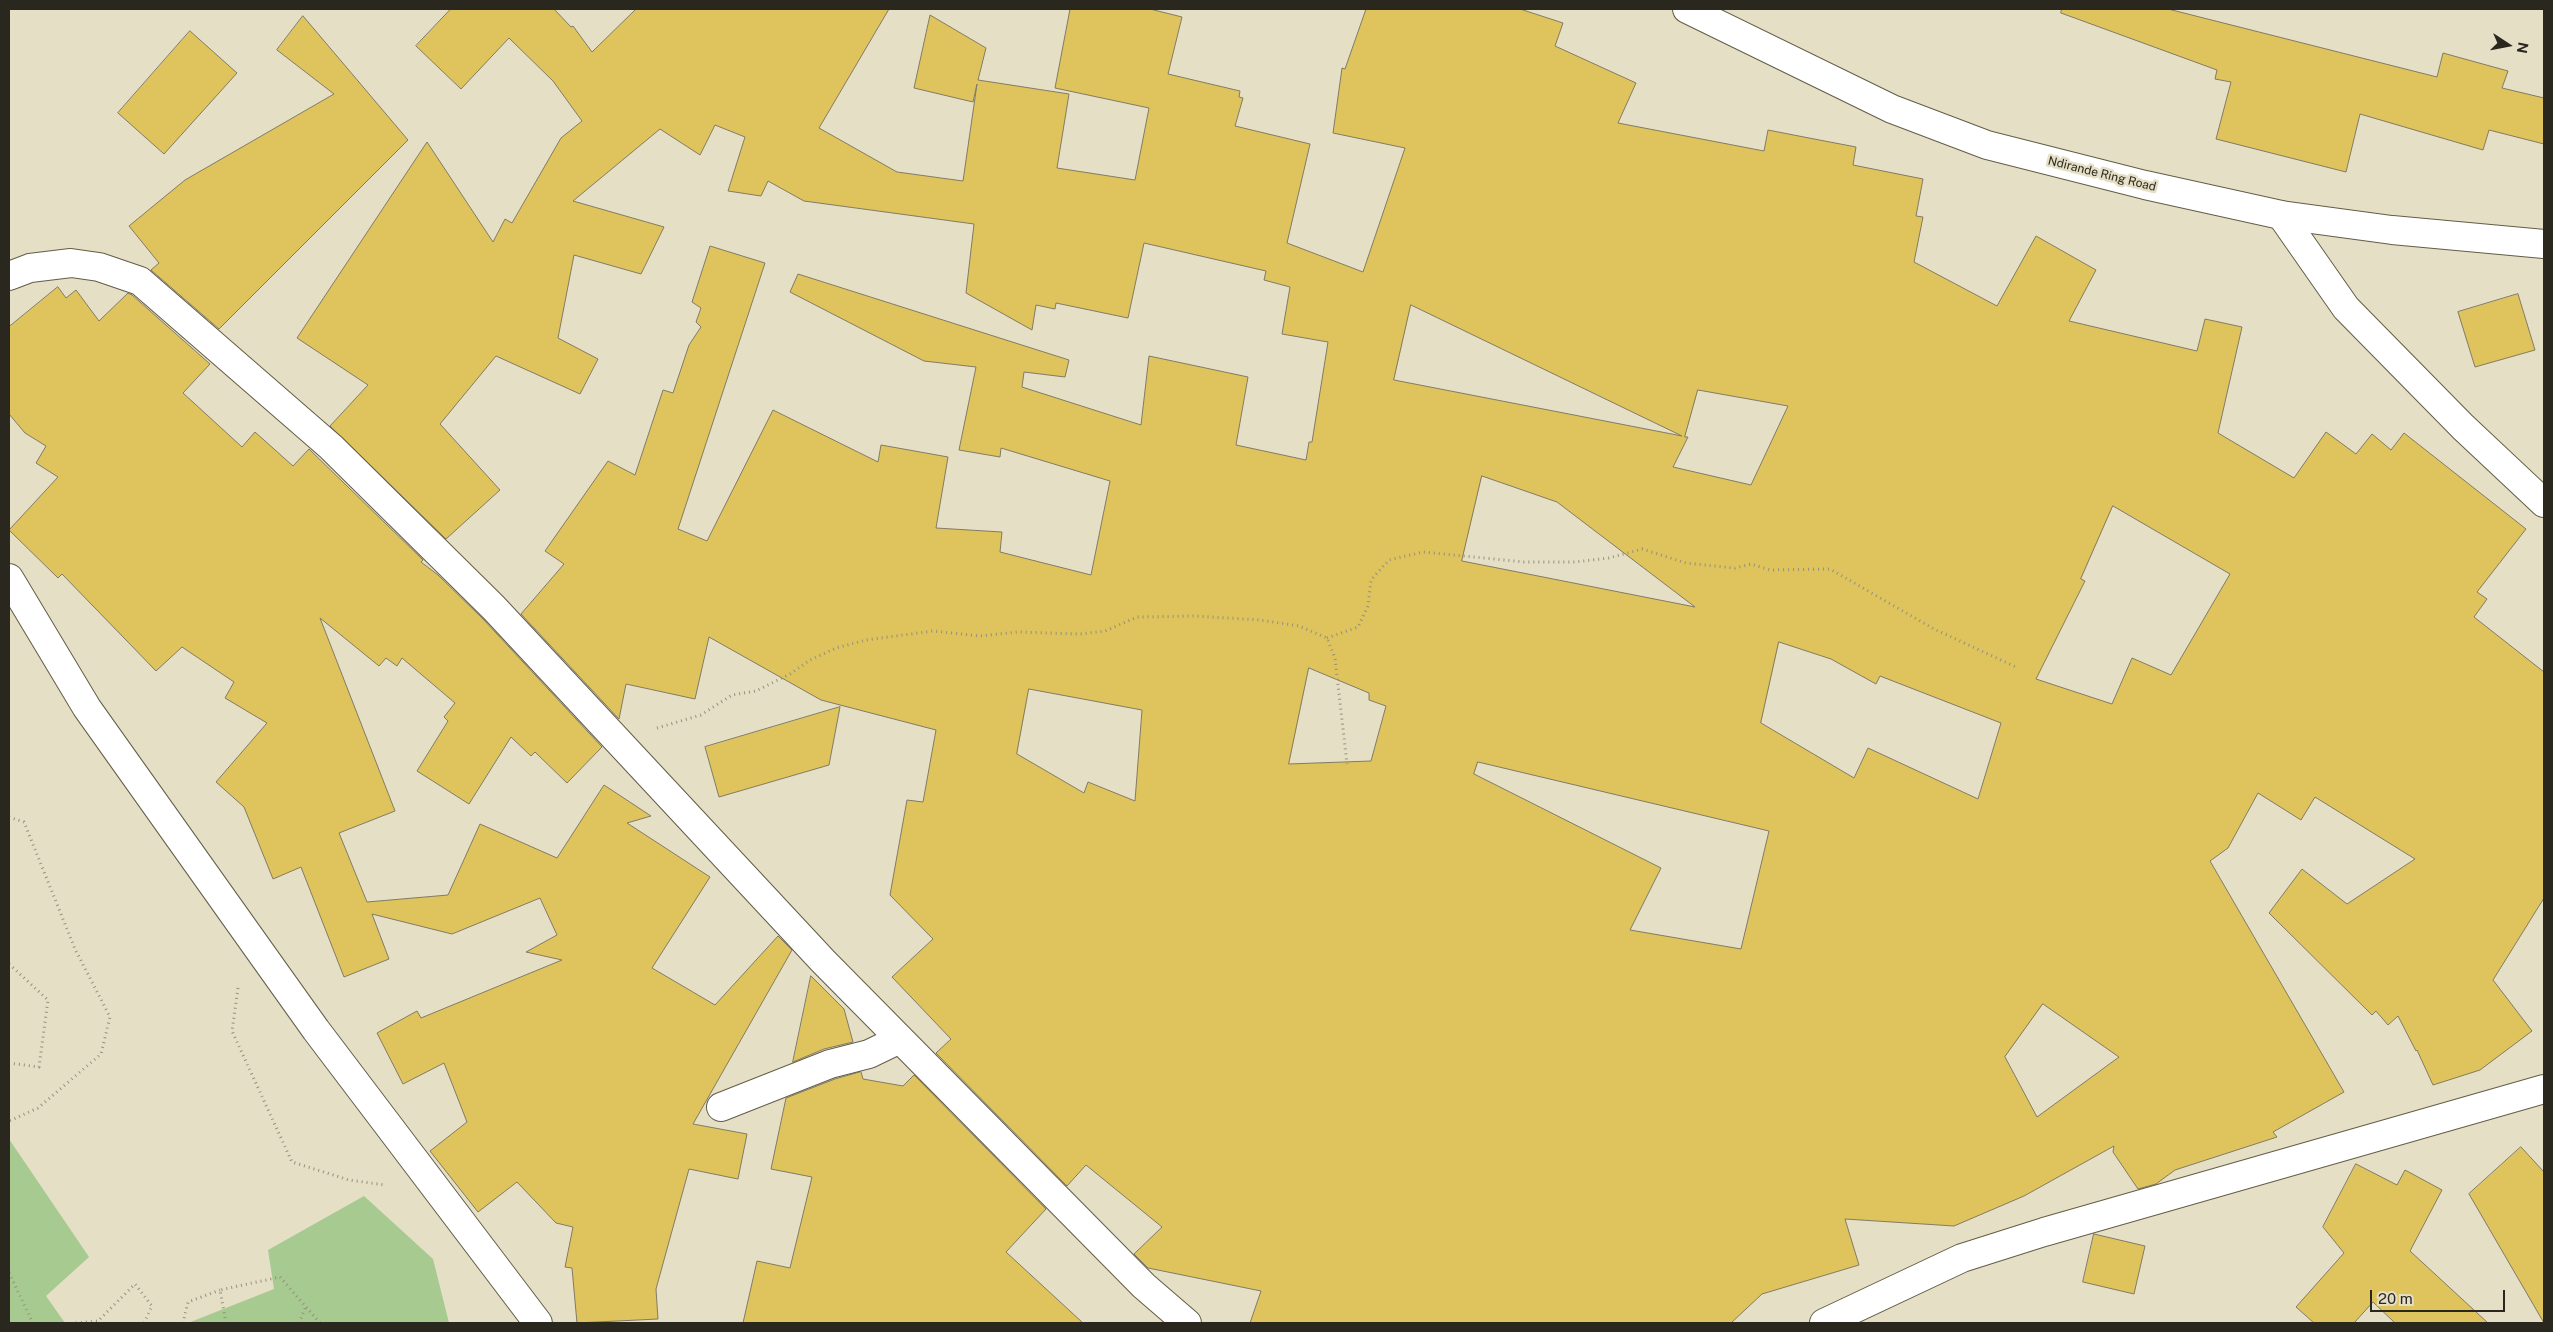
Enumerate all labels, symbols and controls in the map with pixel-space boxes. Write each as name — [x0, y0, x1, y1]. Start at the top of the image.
north arrow — [2483, 20, 2533, 70]
text: N — [2514, 41, 2532, 55]
street label: Ndirande Ring Road — [2046, 154, 2158, 194]
scale bar — [2373, 1280, 2508, 1312]
text: 20 m — [2378, 1290, 2413, 1307]

